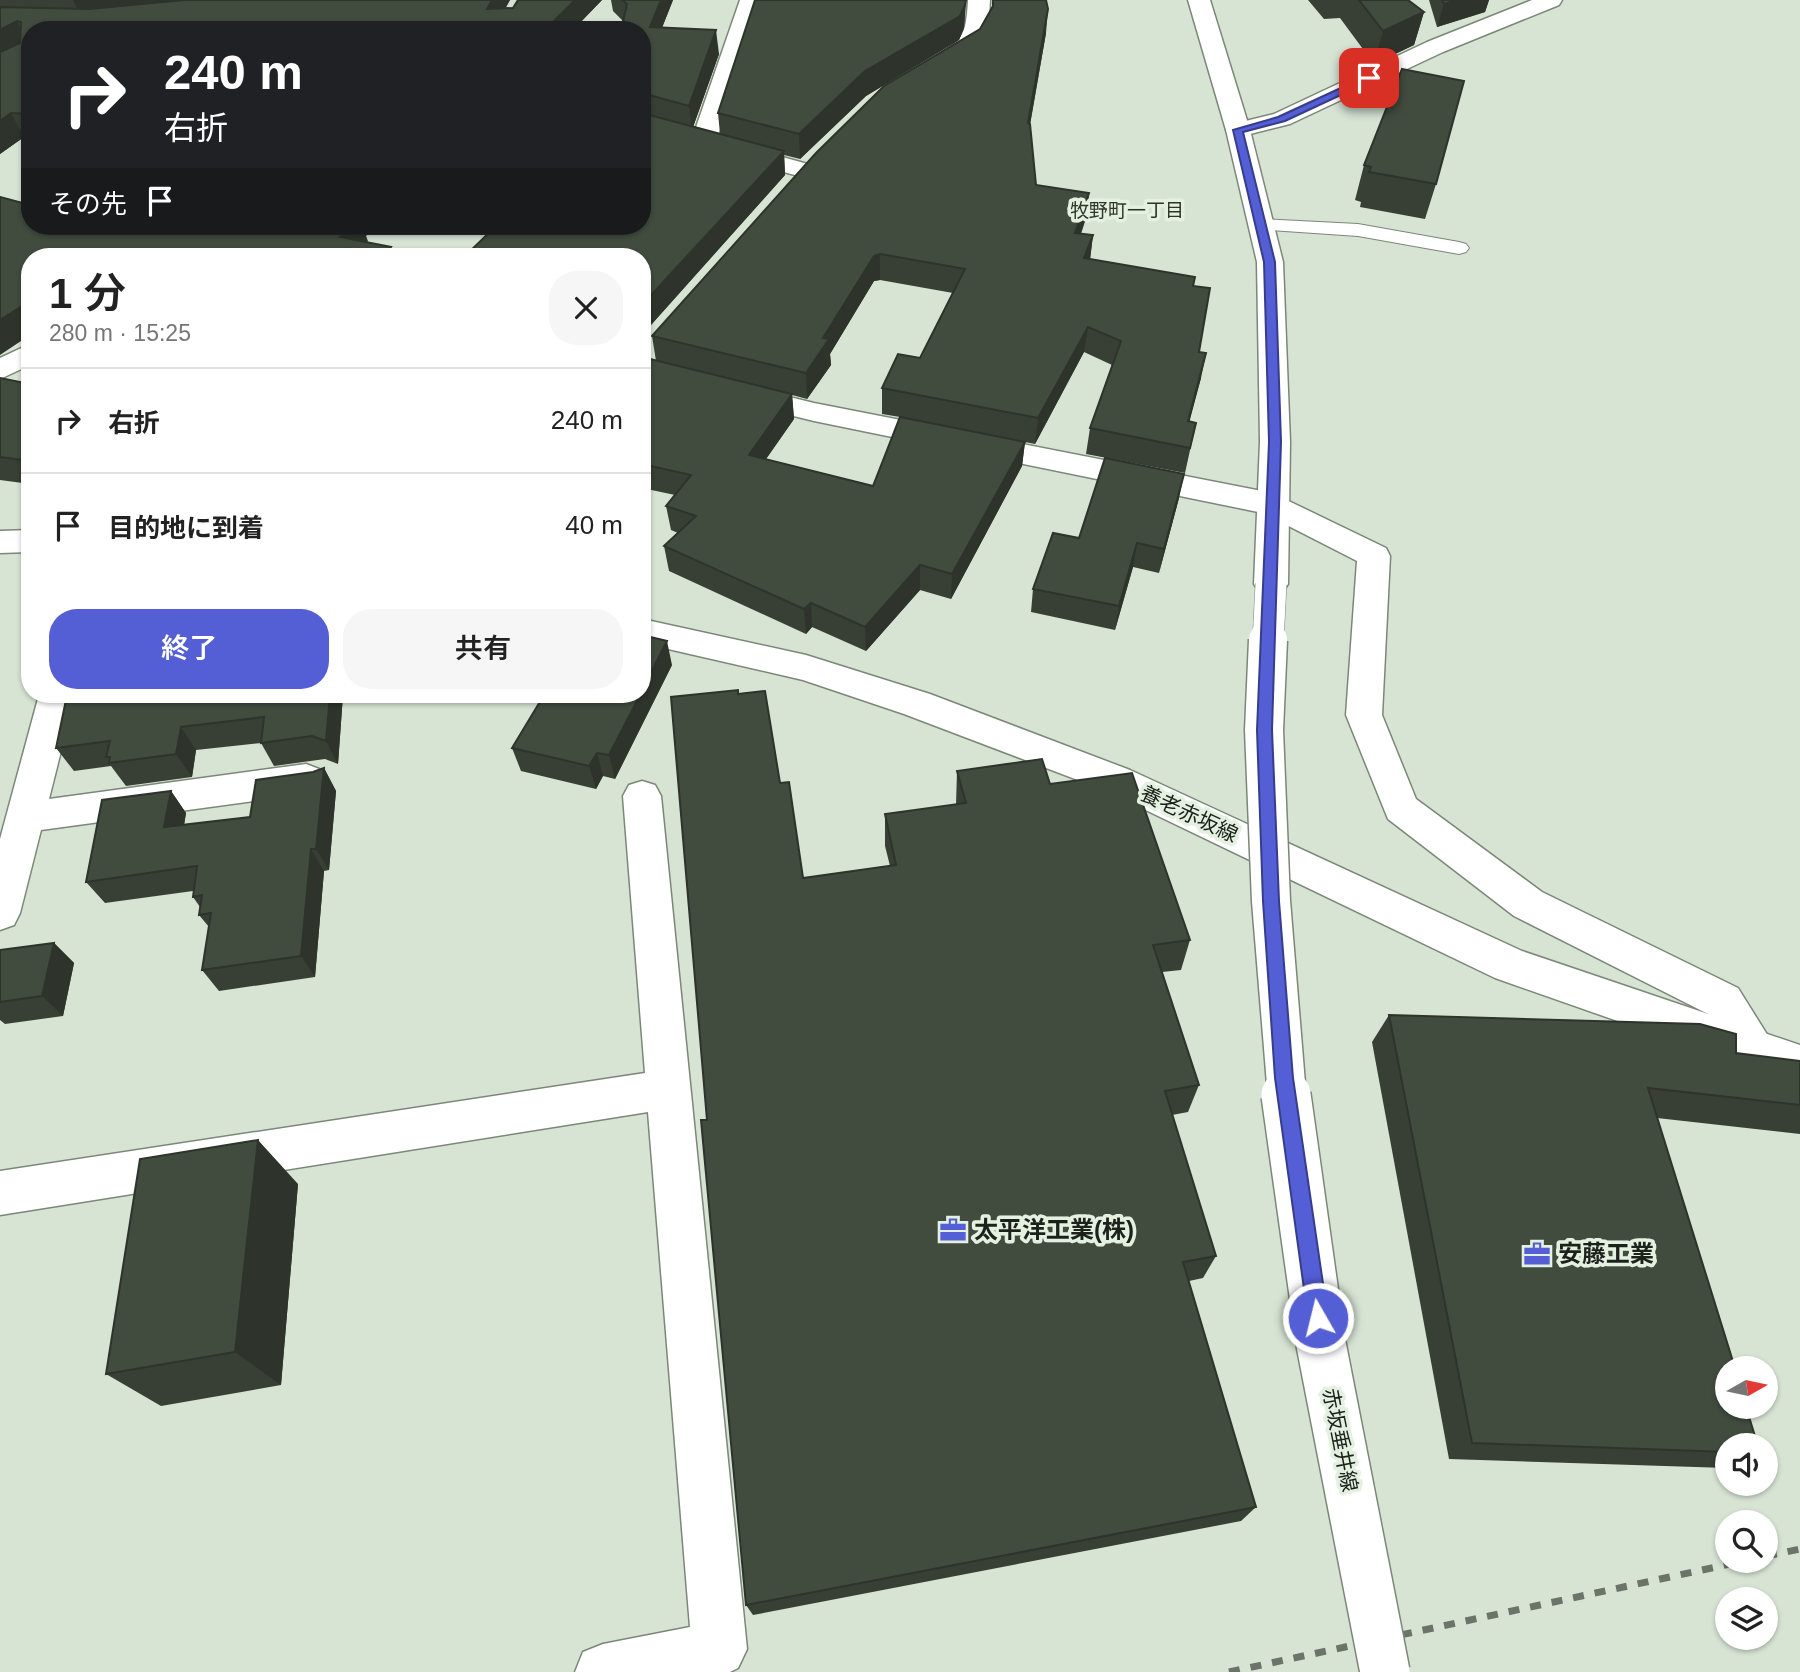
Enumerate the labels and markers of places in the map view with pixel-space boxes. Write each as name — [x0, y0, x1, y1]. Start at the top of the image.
pin — [1339, 48, 1399, 108]
office icon: 太平洋工業(株) — [938, 1215, 968, 1245]
place label: 太平洋工業(株) — [974, 1216, 1134, 1243]
office icon: 安藤工業 — [1522, 1239, 1552, 1269]
place label: 安藤工業 — [1558, 1240, 1654, 1267]

